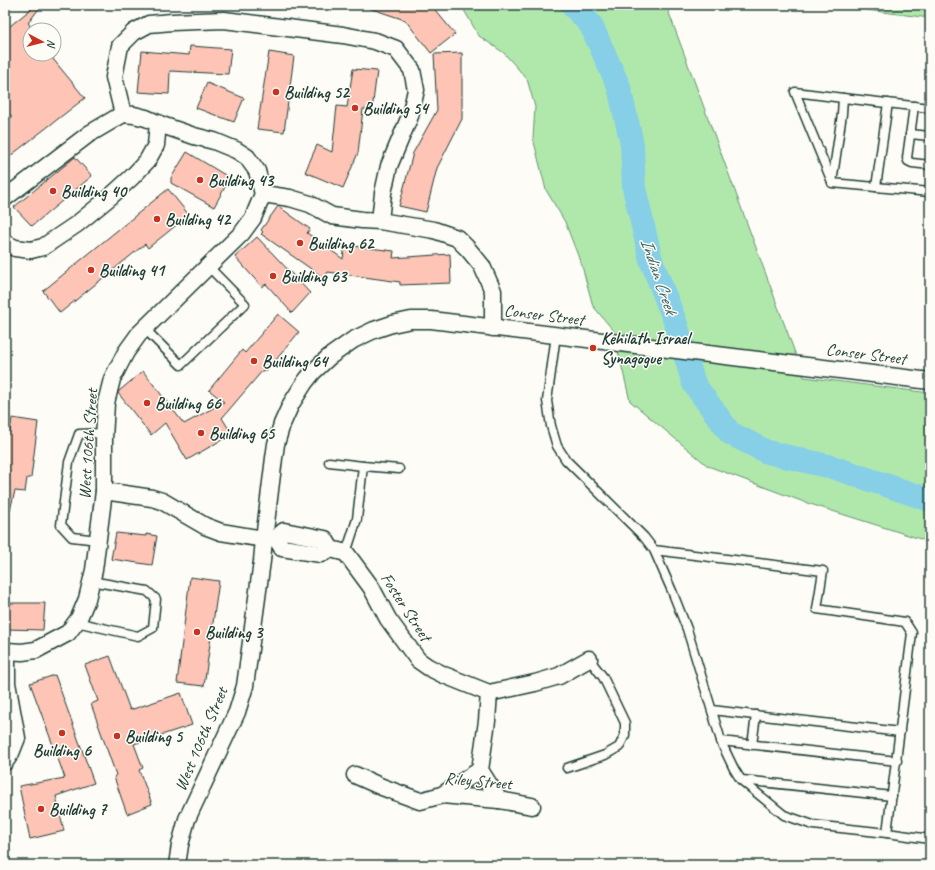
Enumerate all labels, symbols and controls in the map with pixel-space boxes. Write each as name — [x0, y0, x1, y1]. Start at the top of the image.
north arrow — [22, 22, 62, 62]
text: N — [44, 39, 59, 50]
place label: Building 52 — [284, 82, 350, 103]
marker: Building 52 — [271, 87, 281, 97]
place label: Building 54 — [363, 98, 430, 119]
marker: Building 54 — [350, 103, 360, 113]
place label: Building 43 — [208, 170, 274, 191]
marker: Building 43 — [195, 175, 205, 185]
place label: Building 40 — [61, 181, 128, 202]
marker: Building 40 — [48, 186, 58, 196]
place label: Building 42 — [165, 209, 231, 230]
marker: Building 42 — [152, 214, 162, 224]
place label: Building 62 — [308, 233, 375, 254]
water label: Indian Creek — [636, 235, 683, 320]
marker: Building 62 — [295, 238, 305, 248]
place label: Building 41 — [99, 260, 166, 281]
marker: Building 41 — [86, 265, 96, 275]
place label: Building 63 — [281, 266, 348, 287]
marker: Building 63 — [268, 271, 278, 281]
street label: Conser Street — [503, 300, 587, 331]
place label: Kehilath Israel Synagogue — [601, 328, 693, 369]
street label: Conser Street — [825, 339, 909, 370]
marker: Kehilath Israel Synagogue — [588, 343, 598, 353]
place label: Building 64 — [262, 351, 330, 372]
marker: Building 64 — [249, 356, 259, 366]
street label: West 106th Street — [74, 386, 102, 500]
place label: Building 66 — [155, 393, 222, 414]
marker: Building 66 — [142, 398, 152, 408]
place label: Building 65 — [209, 423, 276, 444]
marker: Building 65 — [196, 428, 206, 438]
street label: Foster Street — [376, 569, 437, 647]
place label: Building 3 — [205, 622, 264, 643]
marker: Building 3 — [192, 627, 202, 637]
street label: West 106th Street — [170, 682, 233, 794]
place label: Building 5 — [125, 726, 184, 747]
marker: Building 6 — [57, 728, 67, 738]
marker: Building 5 — [112, 731, 122, 741]
place label: Building 6 — [33, 740, 92, 761]
street label: Riley Street — [444, 768, 515, 795]
place label: Building 7 — [49, 799, 109, 820]
marker: Building 7 — [36, 804, 46, 814]

